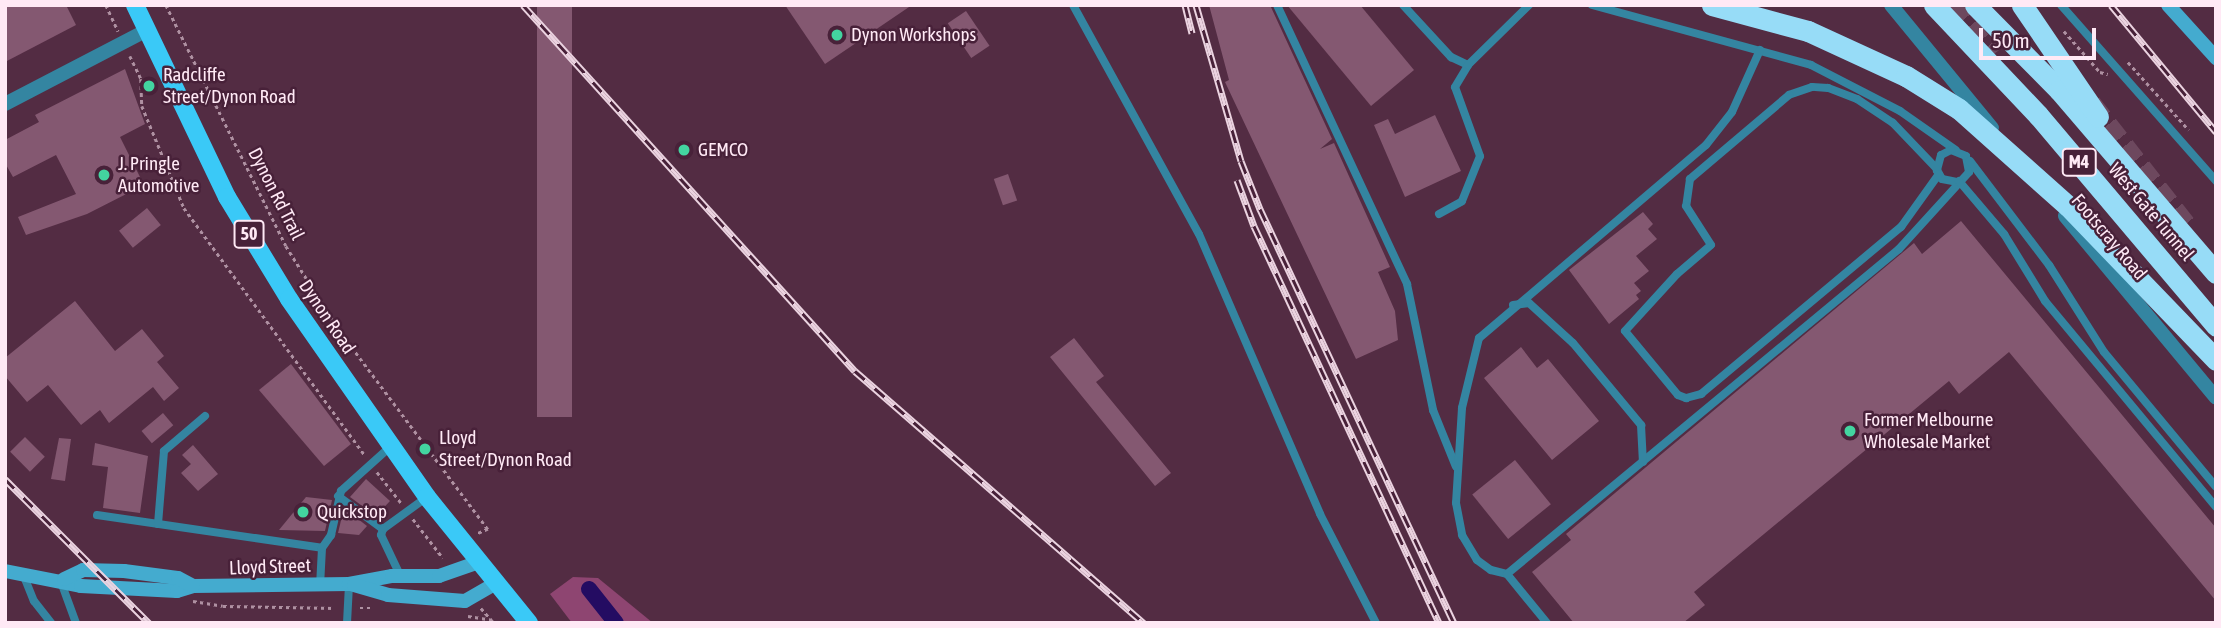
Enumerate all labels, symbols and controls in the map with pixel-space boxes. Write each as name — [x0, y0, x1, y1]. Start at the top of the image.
scale bar — [1983, 14, 2100, 58]
place label: Dynon Workshops — [851, 24, 976, 46]
marker: Dynon Workshops — [829, 27, 845, 43]
text: 50 m — [1992, 28, 2030, 52]
place label: Radcliffe Street/Dynon Road — [163, 64, 296, 108]
marker: Radcliffe Street/Dynon Road — [141, 78, 157, 94]
place label: GEMCO — [698, 139, 748, 161]
marker: GEMCO — [676, 142, 692, 158]
street label: Dynon Rd Trail — [243, 144, 309, 244]
road number: M4 — [2062, 148, 2096, 176]
place label: J. Pringle Automotive — [118, 153, 199, 197]
street label: West Gate Tunnel — [2103, 158, 2199, 266]
marker: J. Pringle Automotive — [96, 167, 112, 183]
street label: Footscray Road — [2066, 189, 2152, 285]
road number: 50 — [233, 220, 265, 248]
street label: Dynon Road — [294, 276, 360, 358]
place label: Former Melbourne Wholesale Market — [1864, 409, 1993, 453]
marker: Former Melbourne Wholesale Market — [1842, 423, 1858, 439]
place label: Lloyd Street/Dynon Road — [439, 427, 572, 471]
marker: Lloyd Street/Dynon Road — [417, 441, 433, 457]
place label: Quickstop — [317, 501, 387, 523]
marker: Quickstop — [295, 504, 311, 520]
street label: Lloyd Street — [229, 554, 311, 580]

